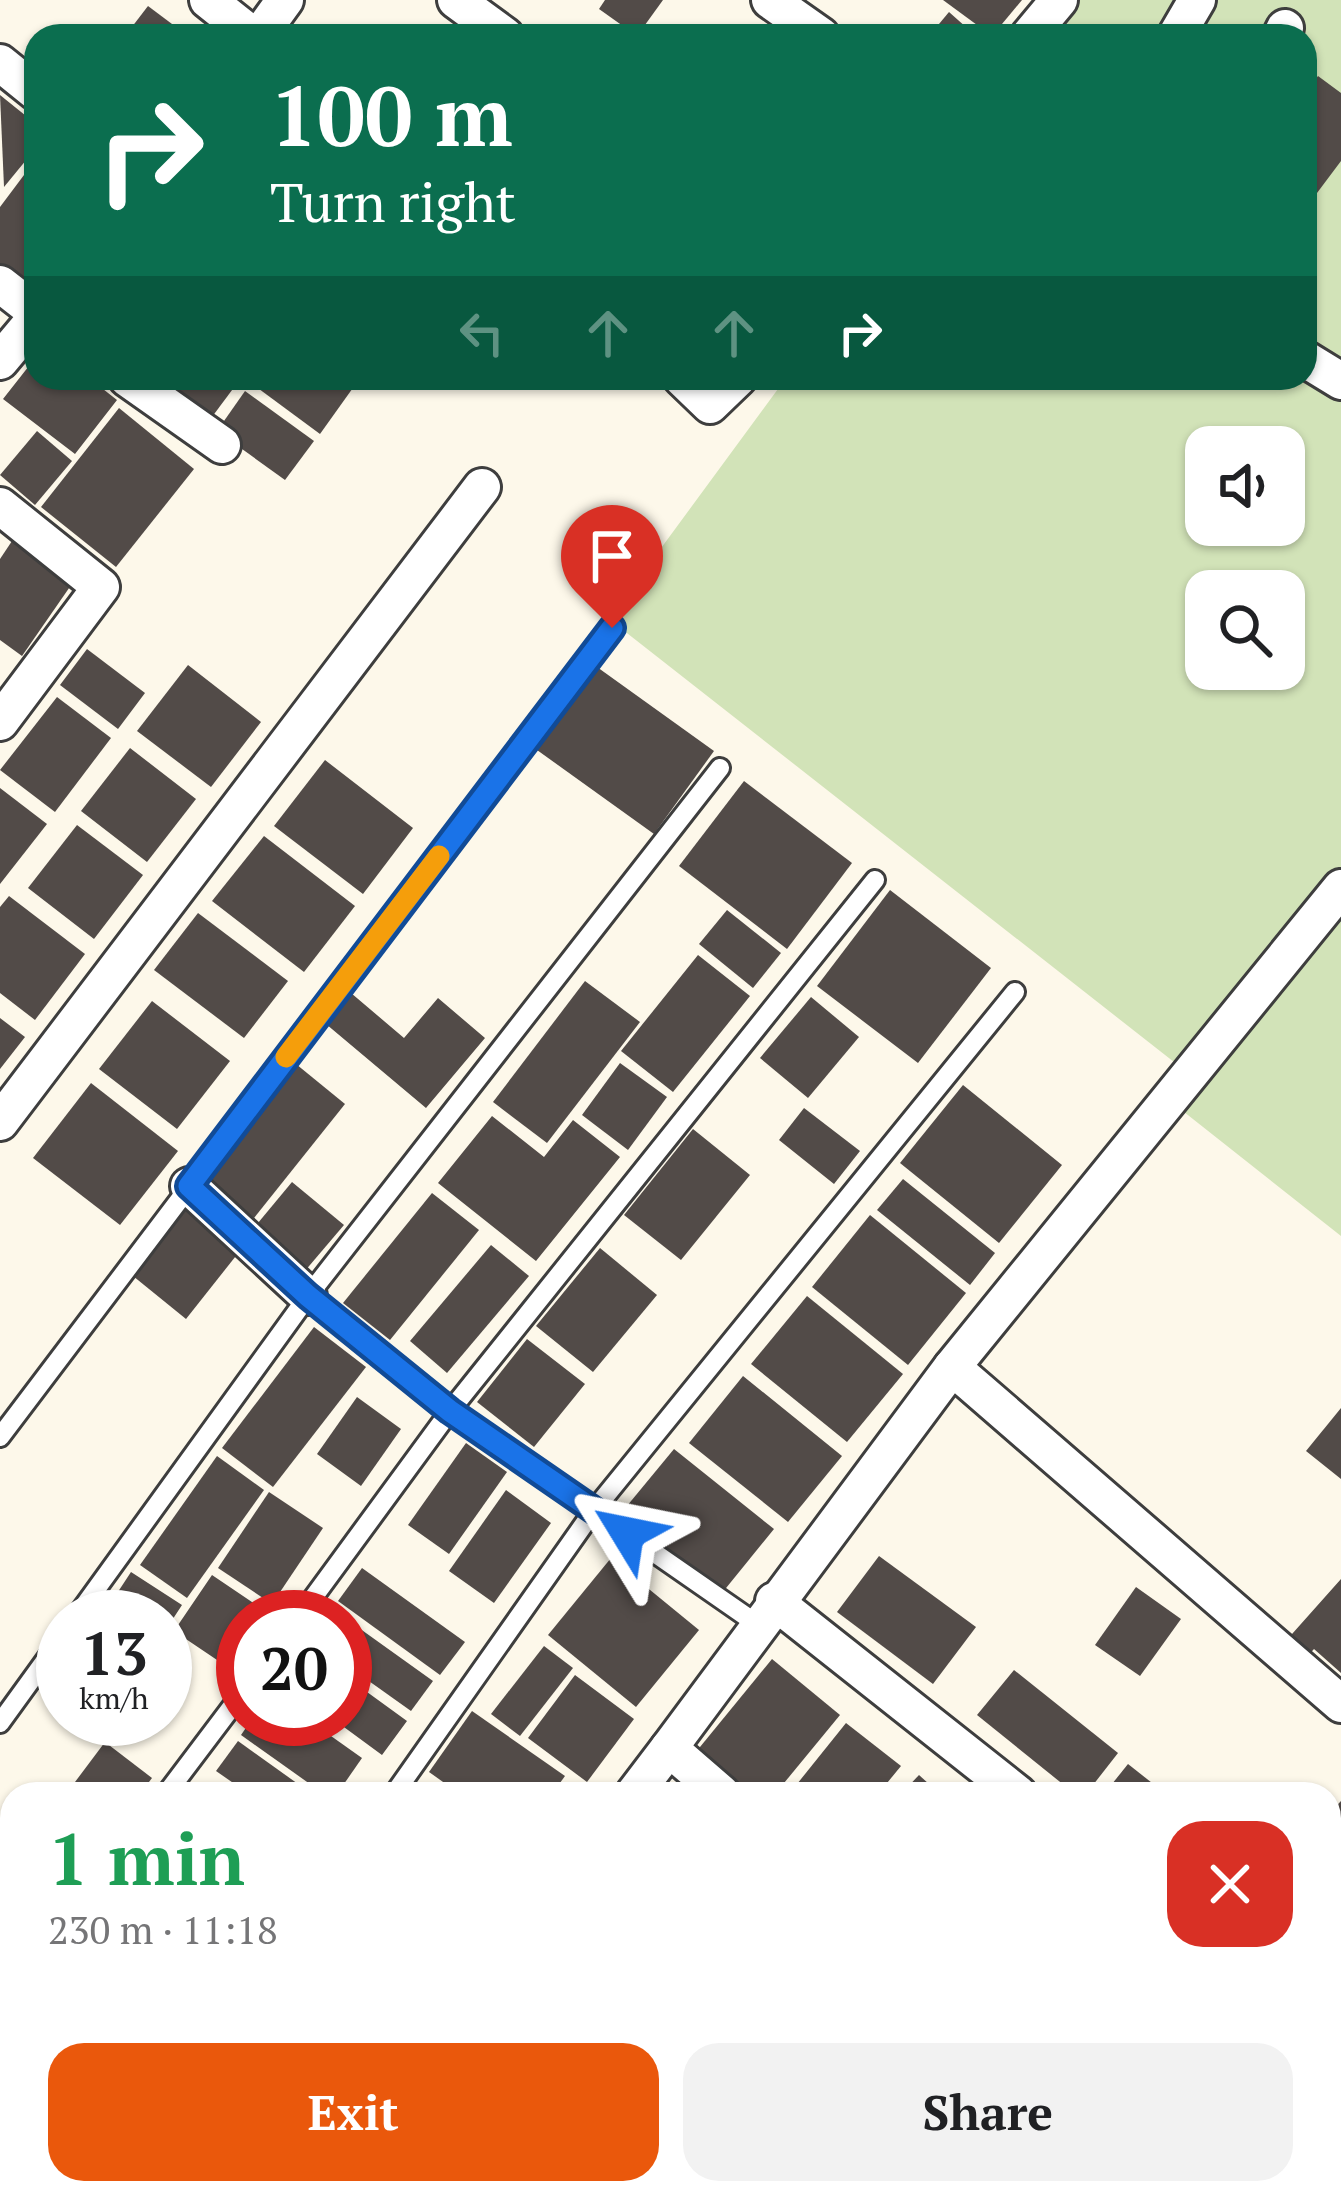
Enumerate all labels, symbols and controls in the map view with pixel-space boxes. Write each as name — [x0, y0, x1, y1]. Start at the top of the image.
text: 100 m — [270, 59, 513, 170]
icon: right — [72, 72, 228, 228]
text: Turn right — [270, 166, 516, 237]
icon: left — [449, 300, 515, 366]
icon: ahead — [575, 300, 641, 366]
icon: ahead — [701, 300, 767, 366]
icon: right — [827, 300, 893, 366]
map controls — [1185, 426, 1305, 690]
button: sound — [1185, 426, 1305, 546]
pin — [561, 505, 663, 628]
icon: arrive — [579, 523, 645, 589]
button: search — [1185, 570, 1305, 690]
position arrow — [564, 1470, 690, 1596]
speed limit sign: 20 — [216, 1590, 372, 1746]
text: 13 — [80, 1613, 148, 1692]
text: km/h — [79, 1678, 149, 1718]
text: 1 min — [48, 1810, 245, 1906]
button: close — [1167, 1821, 1293, 1947]
text: 230 m · 11:18 — [48, 1903, 278, 1955]
button: Exit — [48, 2043, 659, 2181]
button: Share — [683, 2043, 1293, 2181]

